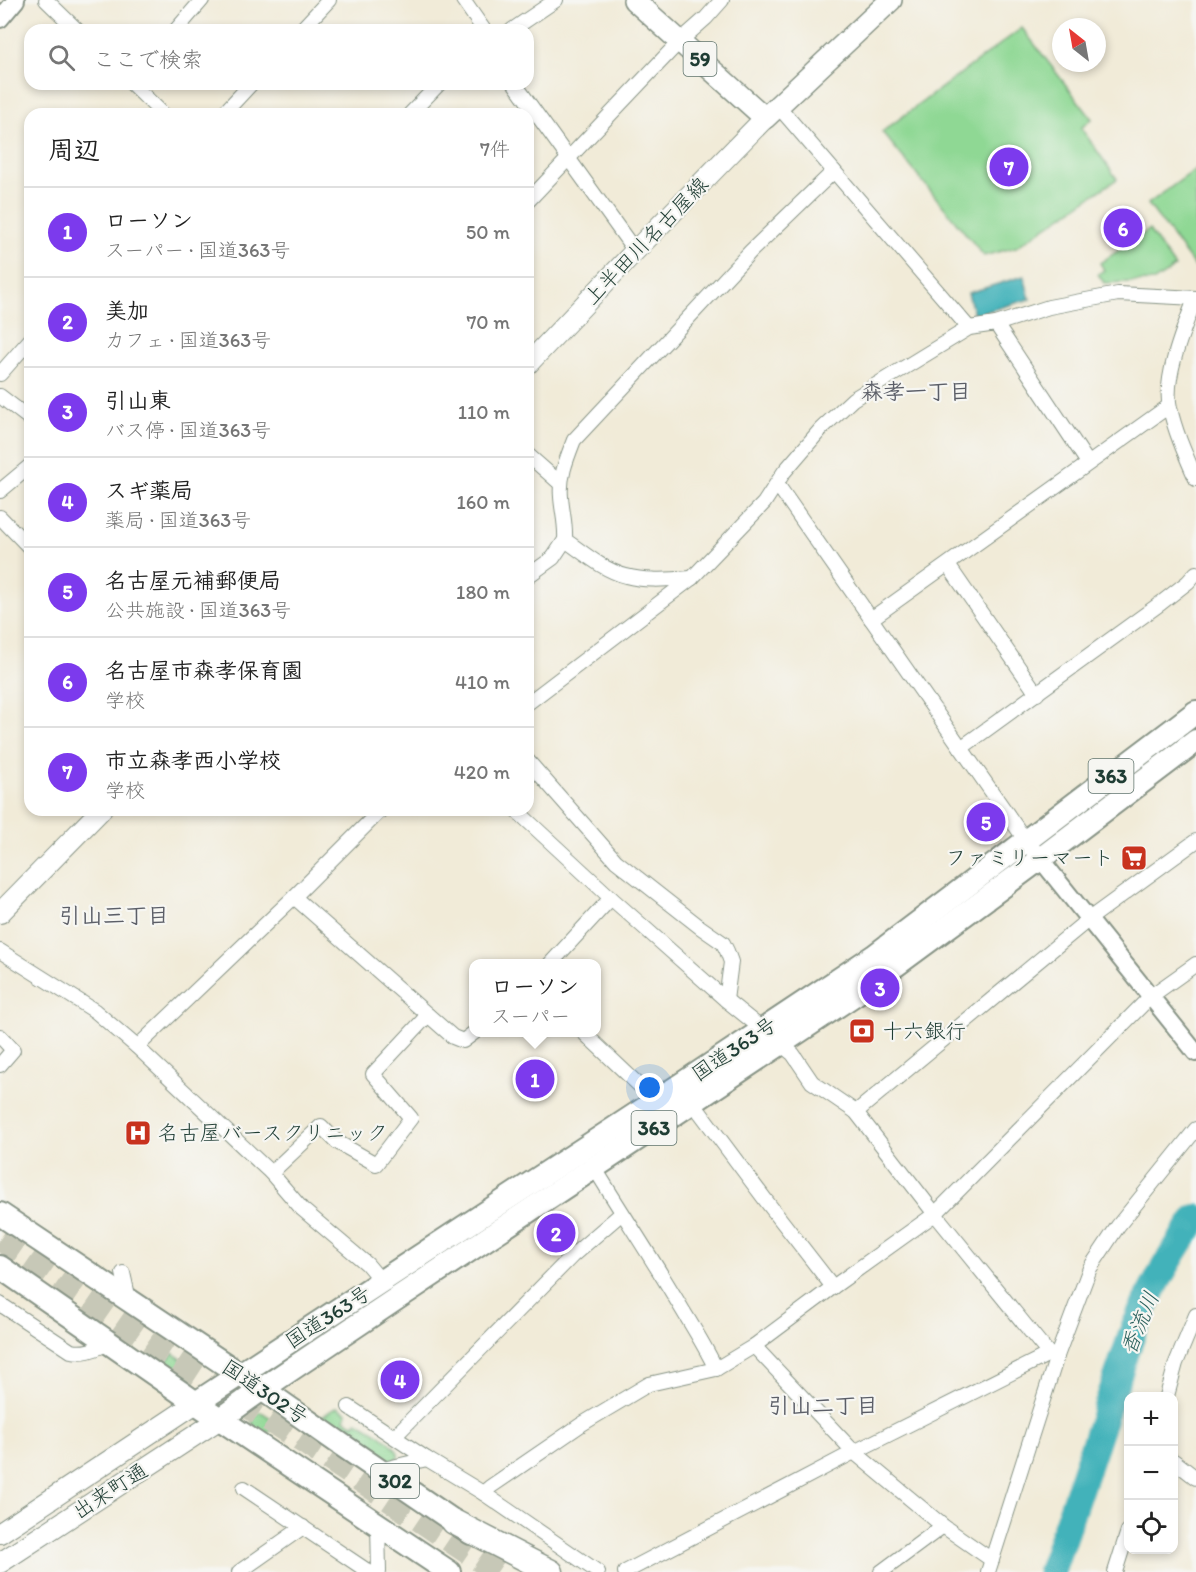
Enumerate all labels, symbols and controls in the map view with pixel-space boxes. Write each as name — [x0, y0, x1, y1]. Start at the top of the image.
north arrow — [1052, 18, 1106, 72]
search box — [24, 24, 534, 90]
icon: search — [45, 41, 78, 74]
road number: 59 — [684, 42, 716, 76]
text: ここで検索 — [93, 46, 203, 73]
text: 周辺 — [48, 134, 100, 166]
text: 7件 — [480, 137, 510, 161]
pin: 7 — [990, 144, 1028, 190]
street label: 上半田川名古屋線 — [578, 172, 713, 310]
pin: 6 — [1104, 206, 1142, 250]
text: ローソン — [105, 207, 193, 234]
text: 1 — [63, 220, 72, 244]
text: 50 m — [466, 220, 510, 244]
text: スーパー · 国道363号 — [105, 238, 290, 262]
text: 美加 — [105, 297, 149, 324]
text: 2 — [62, 310, 73, 334]
text: 70 m — [466, 310, 510, 334]
text: カフェ · 国道363号 — [105, 328, 271, 352]
district label: 森孝一丁目 — [861, 378, 971, 405]
text: 引山東 — [105, 387, 171, 414]
text: 3 — [62, 400, 73, 424]
text: 110 m — [458, 400, 510, 424]
text: バス停 · 国道363号 — [105, 418, 271, 442]
text: スギ薬局 — [105, 477, 193, 504]
text: 4 — [61, 490, 74, 514]
text: 160 m — [457, 490, 510, 514]
text: 薬局 · 国道363号 — [105, 508, 251, 532]
text: 名古屋元補郵便局 — [105, 567, 281, 594]
text: 5 — [62, 580, 73, 604]
text: 180 m — [456, 580, 510, 604]
text: 公共施設 · 国道363号 — [105, 598, 291, 622]
text: 名古屋市森孝保育園 — [105, 657, 303, 684]
text: 6 — [62, 670, 73, 694]
text: 410 m — [455, 670, 510, 694]
text: 学校 — [105, 688, 145, 712]
text: 市立森孝西小学校 — [105, 747, 281, 774]
road number: 363 — [1088, 759, 1134, 793]
text: 7 — [63, 760, 72, 784]
text: 420 m — [454, 760, 510, 784]
text: 学校 — [105, 778, 145, 802]
pin: 5 — [966, 800, 1006, 844]
supermarket icon: ファミリーマート — [1119, 843, 1149, 873]
place label: ファミリーマート — [946, 845, 1114, 870]
district label: 引山三丁目 — [59, 902, 169, 929]
popup — [469, 959, 601, 1037]
pin: 3 — [860, 966, 900, 1010]
text: ローソン — [491, 973, 579, 1000]
text: スーパー — [491, 1004, 570, 1028]
street label: 国道363号 — [687, 1011, 781, 1086]
bank icon: 十六銀行 — [847, 1016, 877, 1046]
place label: 十六銀行 — [882, 1018, 966, 1043]
pin: 1 — [516, 1056, 554, 1102]
your location — [635, 1073, 664, 1102]
road number: 363 — [632, 1111, 676, 1145]
hospital icon: 名古屋バースクリニック — [123, 1118, 153, 1148]
place label: 名古屋バースクリニック — [158, 1120, 388, 1145]
pin: 2 — [536, 1210, 576, 1256]
street label: 国道363号 — [280, 1280, 375, 1353]
water label: 香流川 — [1114, 1288, 1165, 1359]
street label: 国道302号 — [217, 1354, 313, 1429]
pin: 4 — [380, 1358, 420, 1402]
district label: 引山二丁目 — [768, 1392, 878, 1419]
map controls — [1124, 1392, 1178, 1554]
button: + — [1124, 1392, 1178, 1446]
button: − — [1124, 1446, 1178, 1500]
street label: 出来町通 — [68, 1457, 152, 1524]
road number: 302 — [371, 1464, 419, 1498]
button: locate — [1124, 1500, 1178, 1554]

